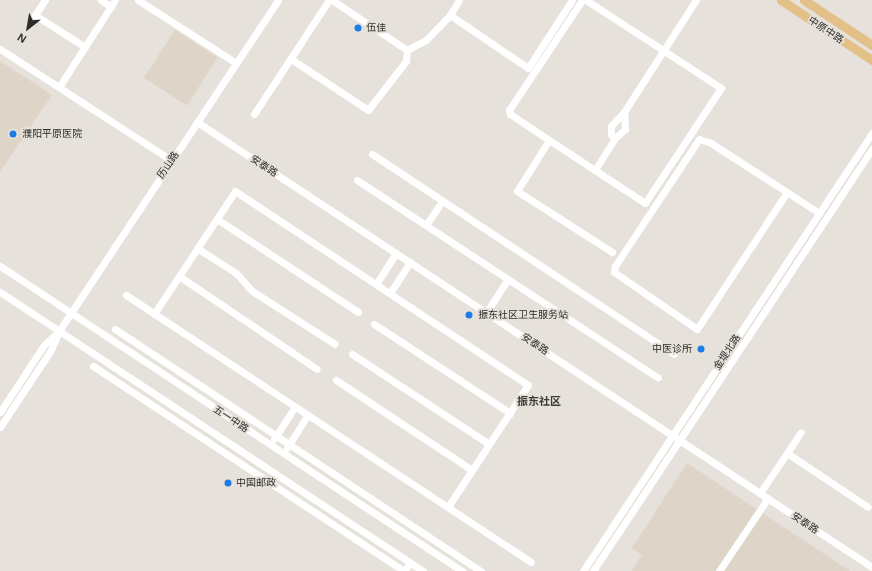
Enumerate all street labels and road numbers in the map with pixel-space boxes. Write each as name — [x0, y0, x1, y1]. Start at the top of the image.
street label: 中原中路 — [806, 14, 846, 46]
street label: 历山路 — [155, 149, 181, 181]
street label: 安泰路 — [248, 153, 280, 179]
street label: 安泰路 — [519, 331, 551, 357]
street label: 金堤北路 — [711, 332, 743, 372]
street label: 五一中路 — [211, 403, 251, 435]
street label: 安泰路 — [789, 510, 821, 536]

